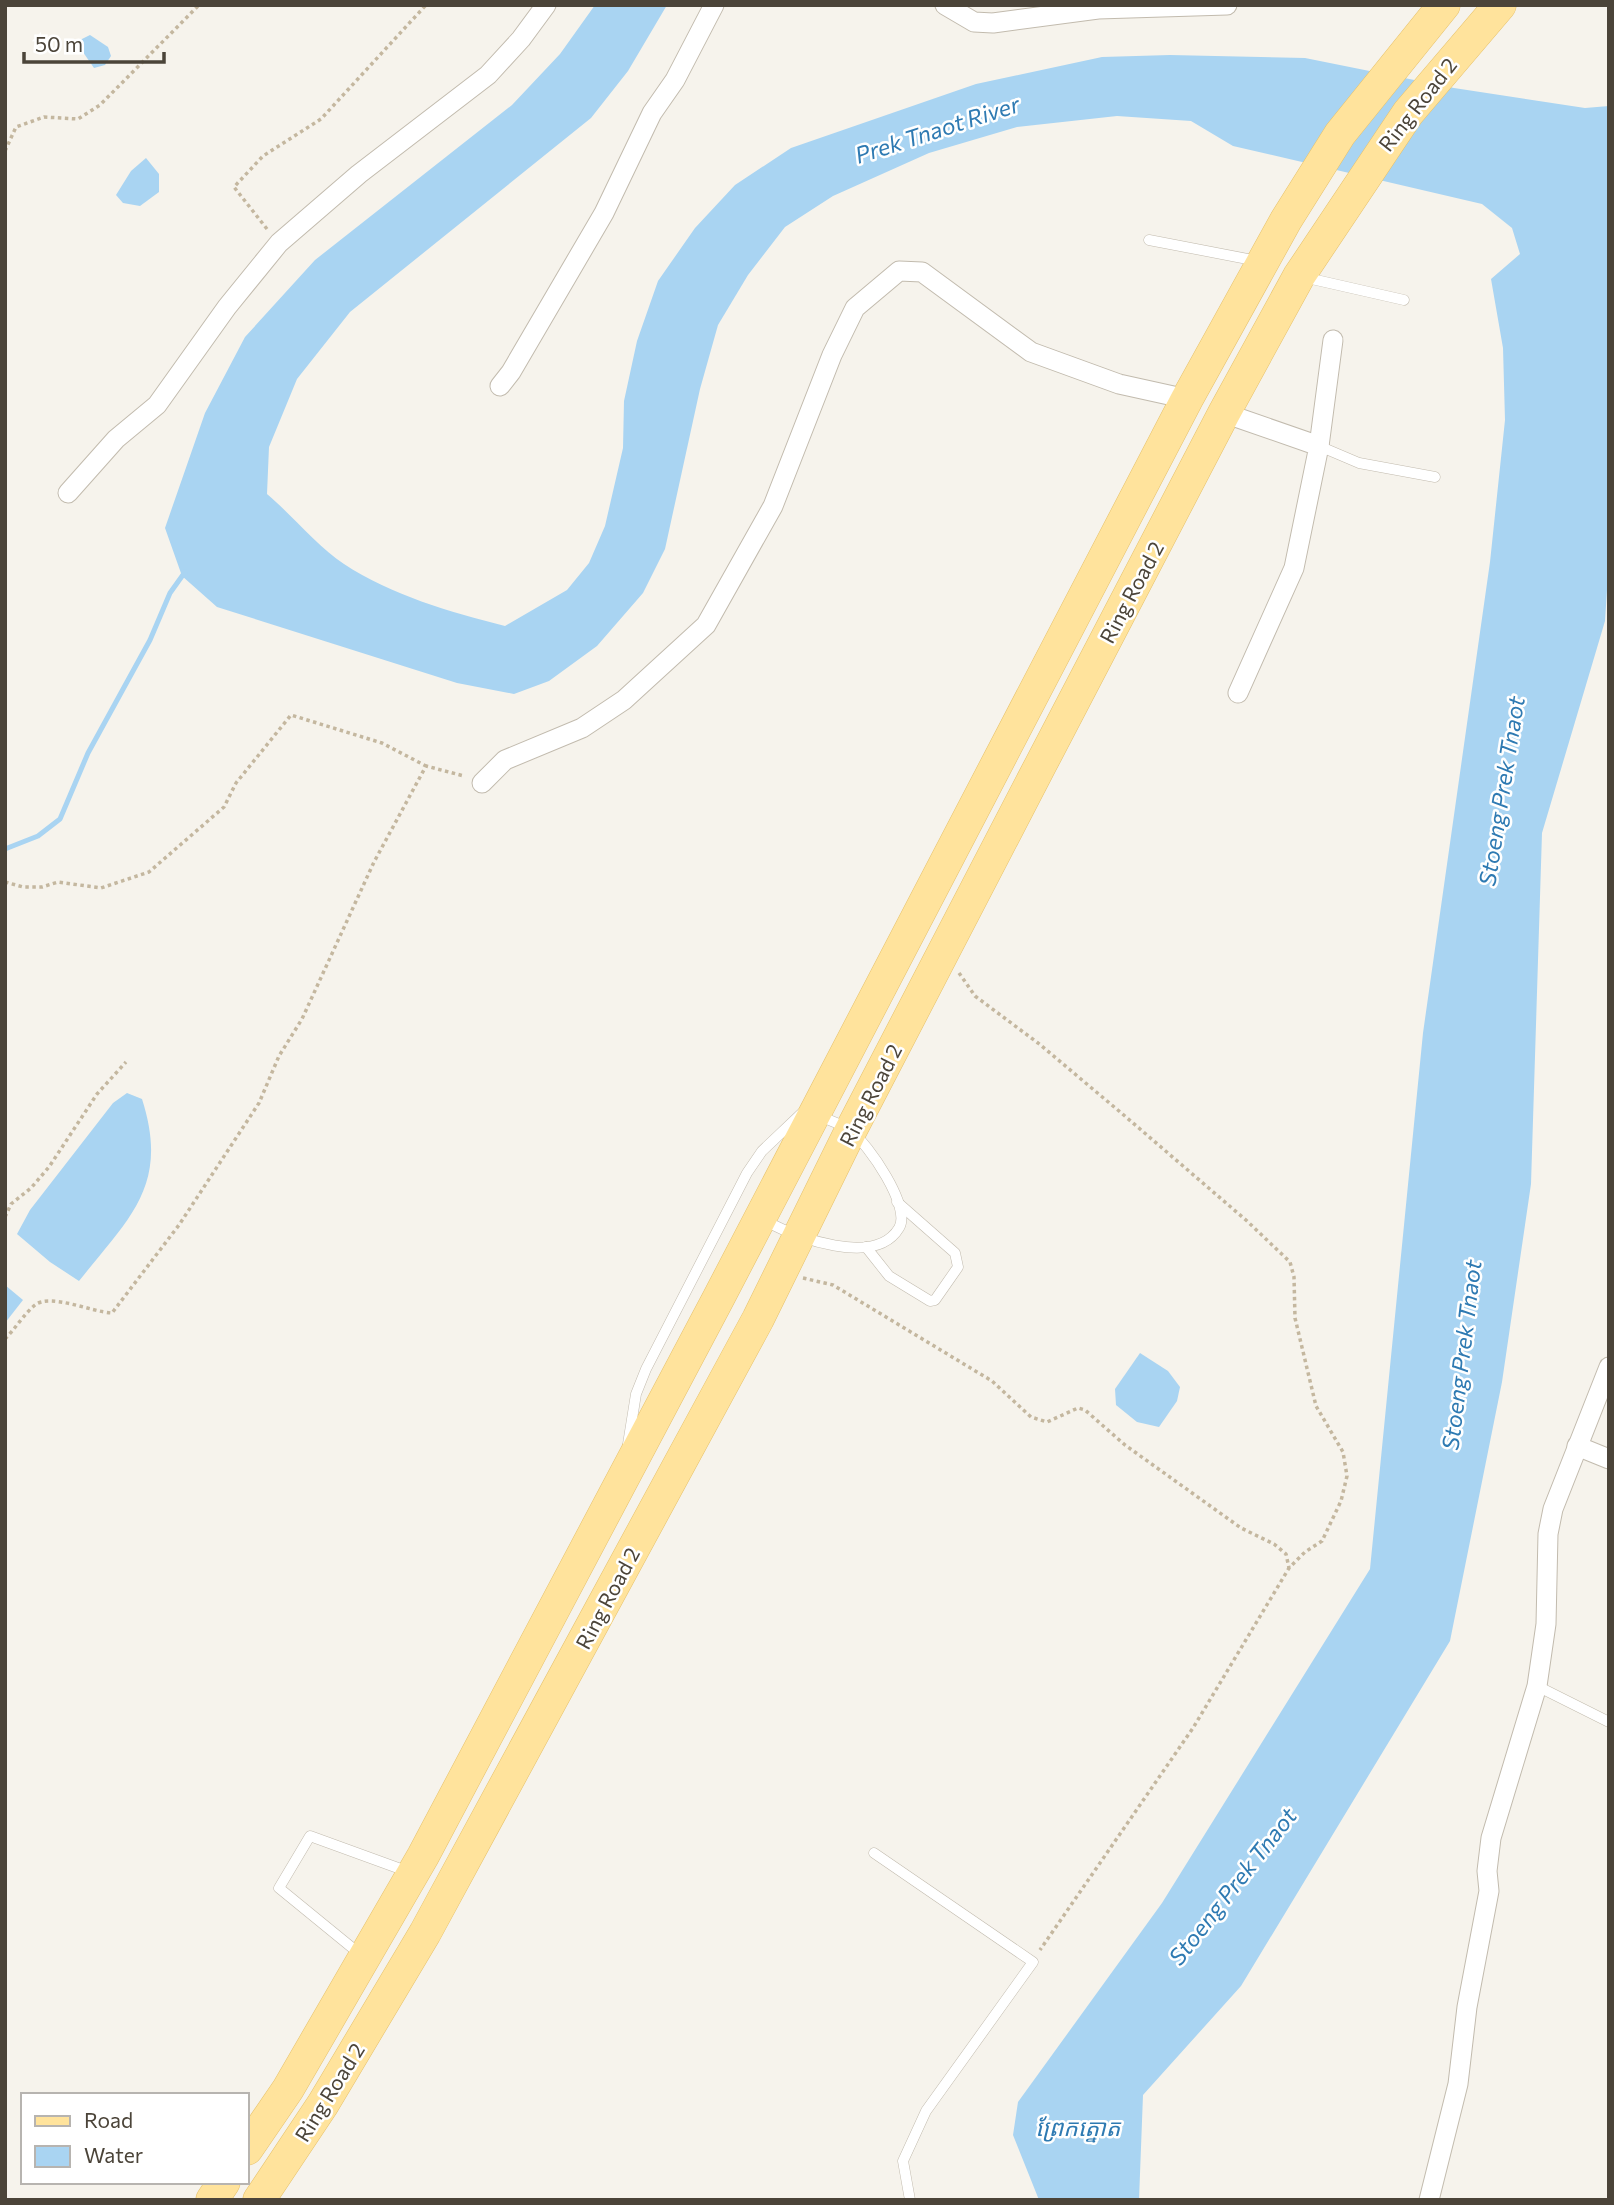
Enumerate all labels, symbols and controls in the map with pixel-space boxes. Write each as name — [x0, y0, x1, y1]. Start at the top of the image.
scale bar — [24, 21, 164, 65]
text: 50 m — [35, 31, 83, 56]
street label: Ring Road 2 — [1373, 52, 1461, 156]
water label: Prek Tnaot River — [851, 89, 1024, 169]
street label: Ring Road 2 — [1094, 537, 1168, 647]
water label: Stoeng Prek Tnaot — [1472, 694, 1530, 888]
street label: Ring Road 2 — [834, 1040, 906, 1150]
water label: Stoeng Prek Tnaot — [1435, 1258, 1487, 1452]
street label: Ring Road 2 — [570, 1543, 644, 1653]
water label: Stoeng Prek Tnaot — [1162, 1801, 1302, 1970]
street label: Ring Road 2 — [289, 2038, 369, 2146]
legend — [21, 2093, 248, 2184]
text: Road — [84, 2107, 133, 2132]
water label: ព្រែកត្នោត — [1036, 2113, 1122, 2143]
text: Water — [84, 2142, 143, 2167]

